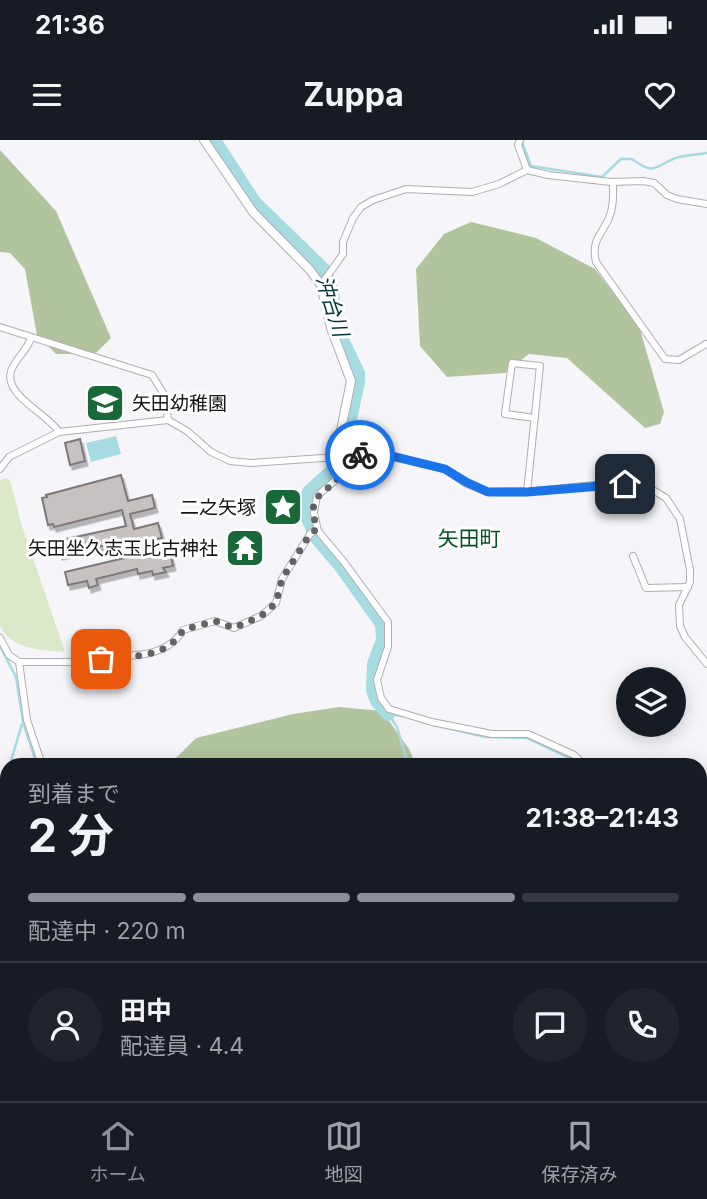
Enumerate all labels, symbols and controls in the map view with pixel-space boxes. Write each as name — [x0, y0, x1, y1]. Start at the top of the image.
text: 21:36 — [35, 9, 105, 40]
text: Zuppa — [303, 75, 404, 114]
icon: menu — [28, 76, 66, 114]
icon: heart — [641, 76, 679, 114]
water label: 沖台川 — [311, 272, 354, 342]
school or university icon: 矢田幼稚園 — [84, 382, 126, 424]
place label: 矢田幼稚園 — [132, 392, 227, 415]
courier — [325, 420, 395, 490]
icon: bike — [341, 436, 379, 474]
pin — [595, 454, 655, 514]
icon: home — [606, 465, 644, 503]
place icon: 二之矢塚 — [262, 486, 304, 528]
place label: 二之矢塚 — [180, 496, 256, 519]
district label: 矢田町 — [438, 526, 501, 551]
temple icon: 矢田坐久志玉比古神社 — [224, 527, 266, 569]
place label: 矢田坐久志玉比古神社 — [28, 537, 218, 560]
pin — [71, 629, 131, 689]
icon: bag — [82, 640, 120, 678]
map controls — [616, 667, 686, 737]
button: layers — [616, 667, 686, 737]
text: 到着まで — [28, 780, 120, 808]
text: 21:38–21:43 — [525, 802, 679, 833]
text: 2 分 — [28, 807, 114, 863]
text: 配達中 · 220 m — [28, 917, 186, 945]
button: person — [28, 988, 102, 1062]
button: chat — [513, 988, 587, 1062]
button: phone — [605, 988, 679, 1062]
text: 田中 — [120, 995, 172, 1026]
text: 配達員 · 4.4 — [120, 1032, 244, 1060]
tab: ホーム — [89, 1117, 146, 1186]
tab: 地図 — [325, 1117, 363, 1186]
tab: 保存済み — [542, 1117, 618, 1186]

